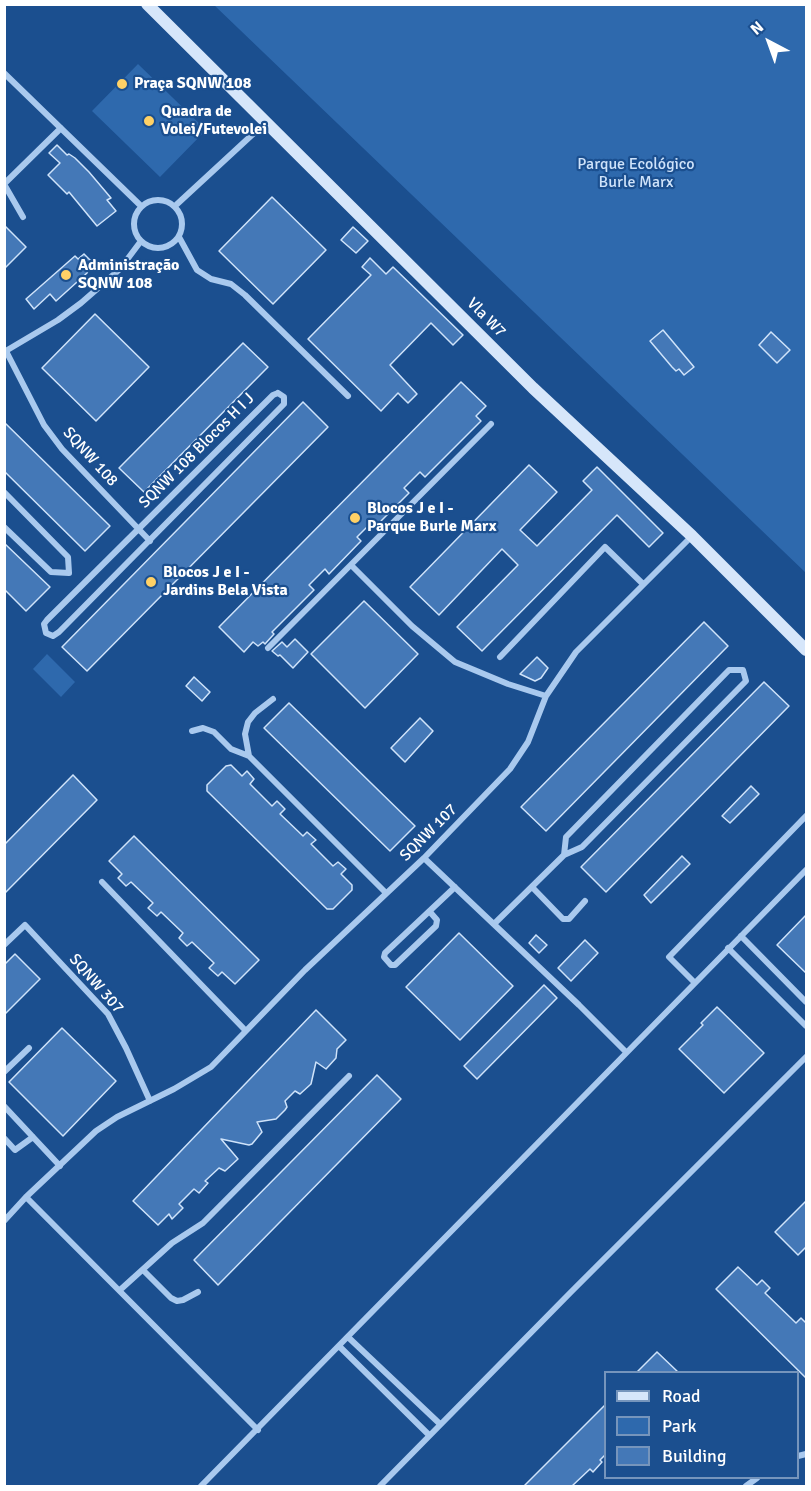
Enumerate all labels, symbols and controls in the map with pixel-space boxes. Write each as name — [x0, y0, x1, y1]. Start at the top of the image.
north arrow — [739, 12, 799, 72]
text: N — [746, 17, 768, 40]
place label: Praça SQNW 108 — [134, 74, 251, 94]
marker: Praça SQNW 108 — [115, 77, 129, 91]
place label: Quadra de Volei/Futevolei — [161, 102, 267, 140]
marker: Quadra de Volei/Futevolei — [142, 114, 156, 128]
park label: Parque Ecológico Burle Marx — [577, 155, 695, 193]
place label: Administração SQNW 108 — [78, 256, 179, 294]
marker: Administração SQNW 108 — [59, 268, 73, 282]
street label: Vla W7 — [462, 294, 510, 342]
street label: SQNW 108 Blocos H I J — [135, 389, 259, 513]
street label: SQNW 108 — [58, 423, 122, 491]
place label: Blocos J e I - Parque Burle Marx — [367, 499, 496, 537]
marker: Blocos J e I - Parque Burle Marx — [348, 511, 362, 525]
place label: Blocos J e I - Jardins Bela Vista — [163, 563, 288, 601]
marker: Blocos J e I - Jardins Bela Vista — [144, 575, 158, 589]
street label: SQNW 107 — [396, 800, 462, 866]
street label: SQNW 307 — [65, 950, 127, 1018]
legend — [604, 1371, 799, 1479]
text: Road — [662, 1385, 701, 1407]
text: Park — [662, 1415, 697, 1437]
text: Building — [662, 1445, 726, 1467]

